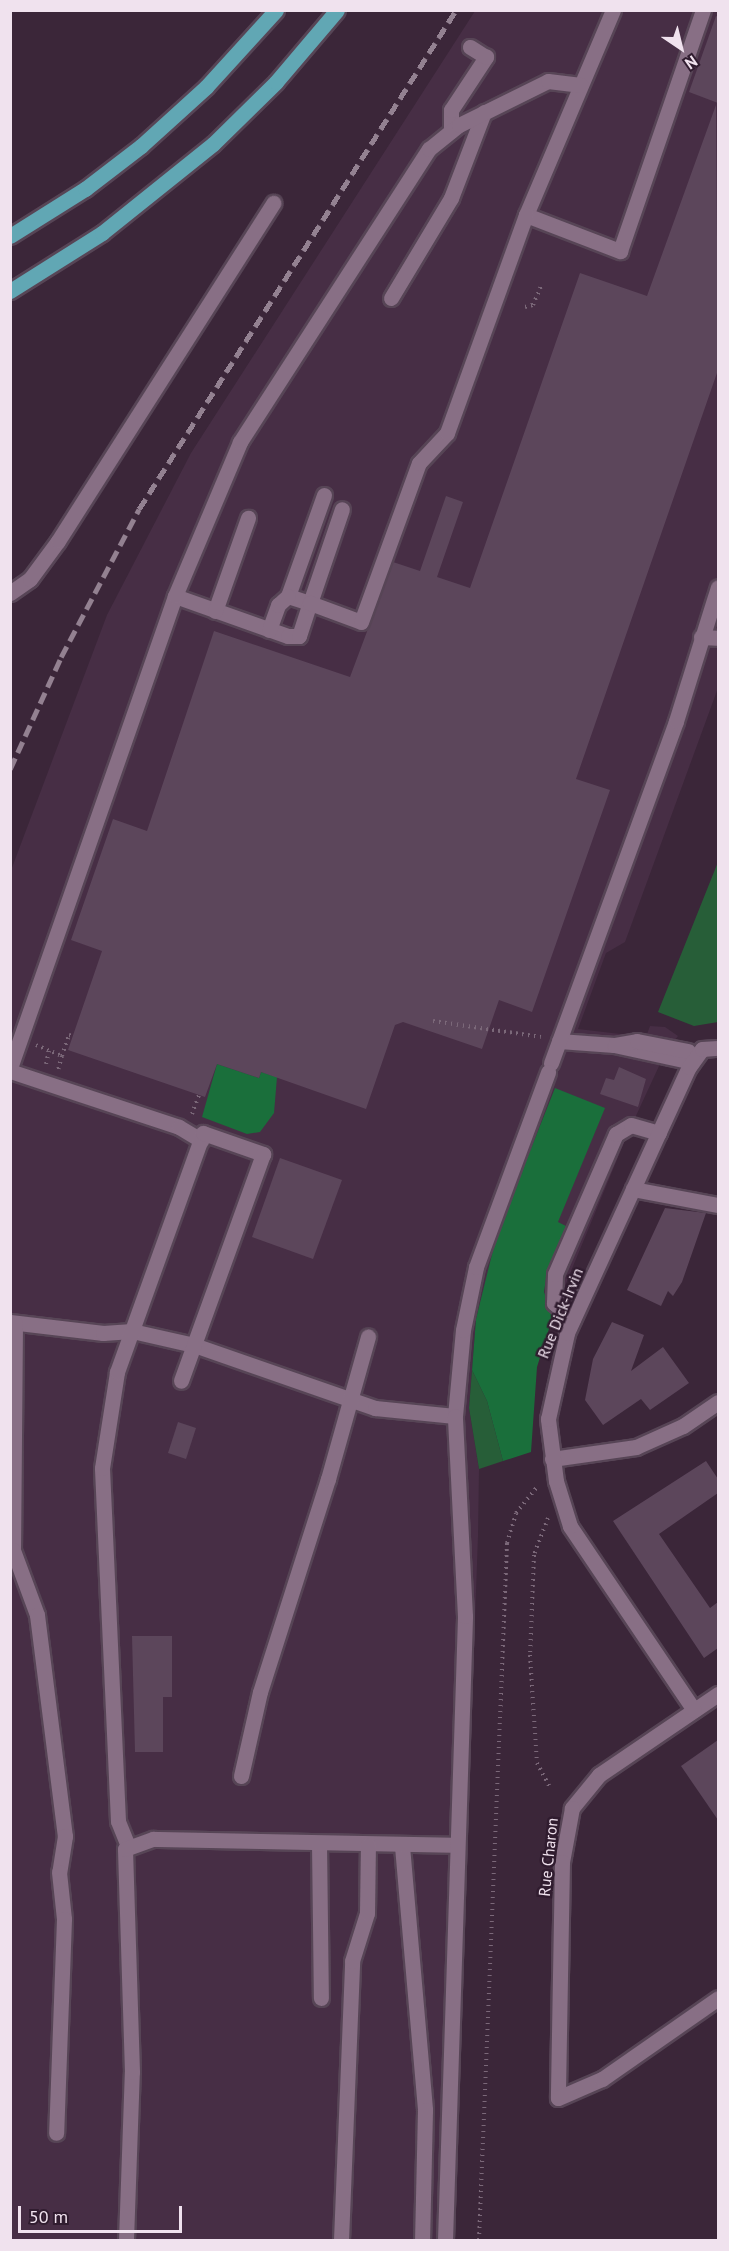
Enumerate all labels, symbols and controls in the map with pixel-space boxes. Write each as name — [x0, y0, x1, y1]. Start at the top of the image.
north arrow — [651, 18, 711, 78]
text: N — [681, 52, 701, 74]
street label: Rue Dick-Irvin — [533, 1265, 587, 1361]
street label: Rue Charon — [534, 1817, 562, 1897]
scale bar — [21, 2194, 184, 2232]
text: 50 m — [29, 2205, 68, 2228]

